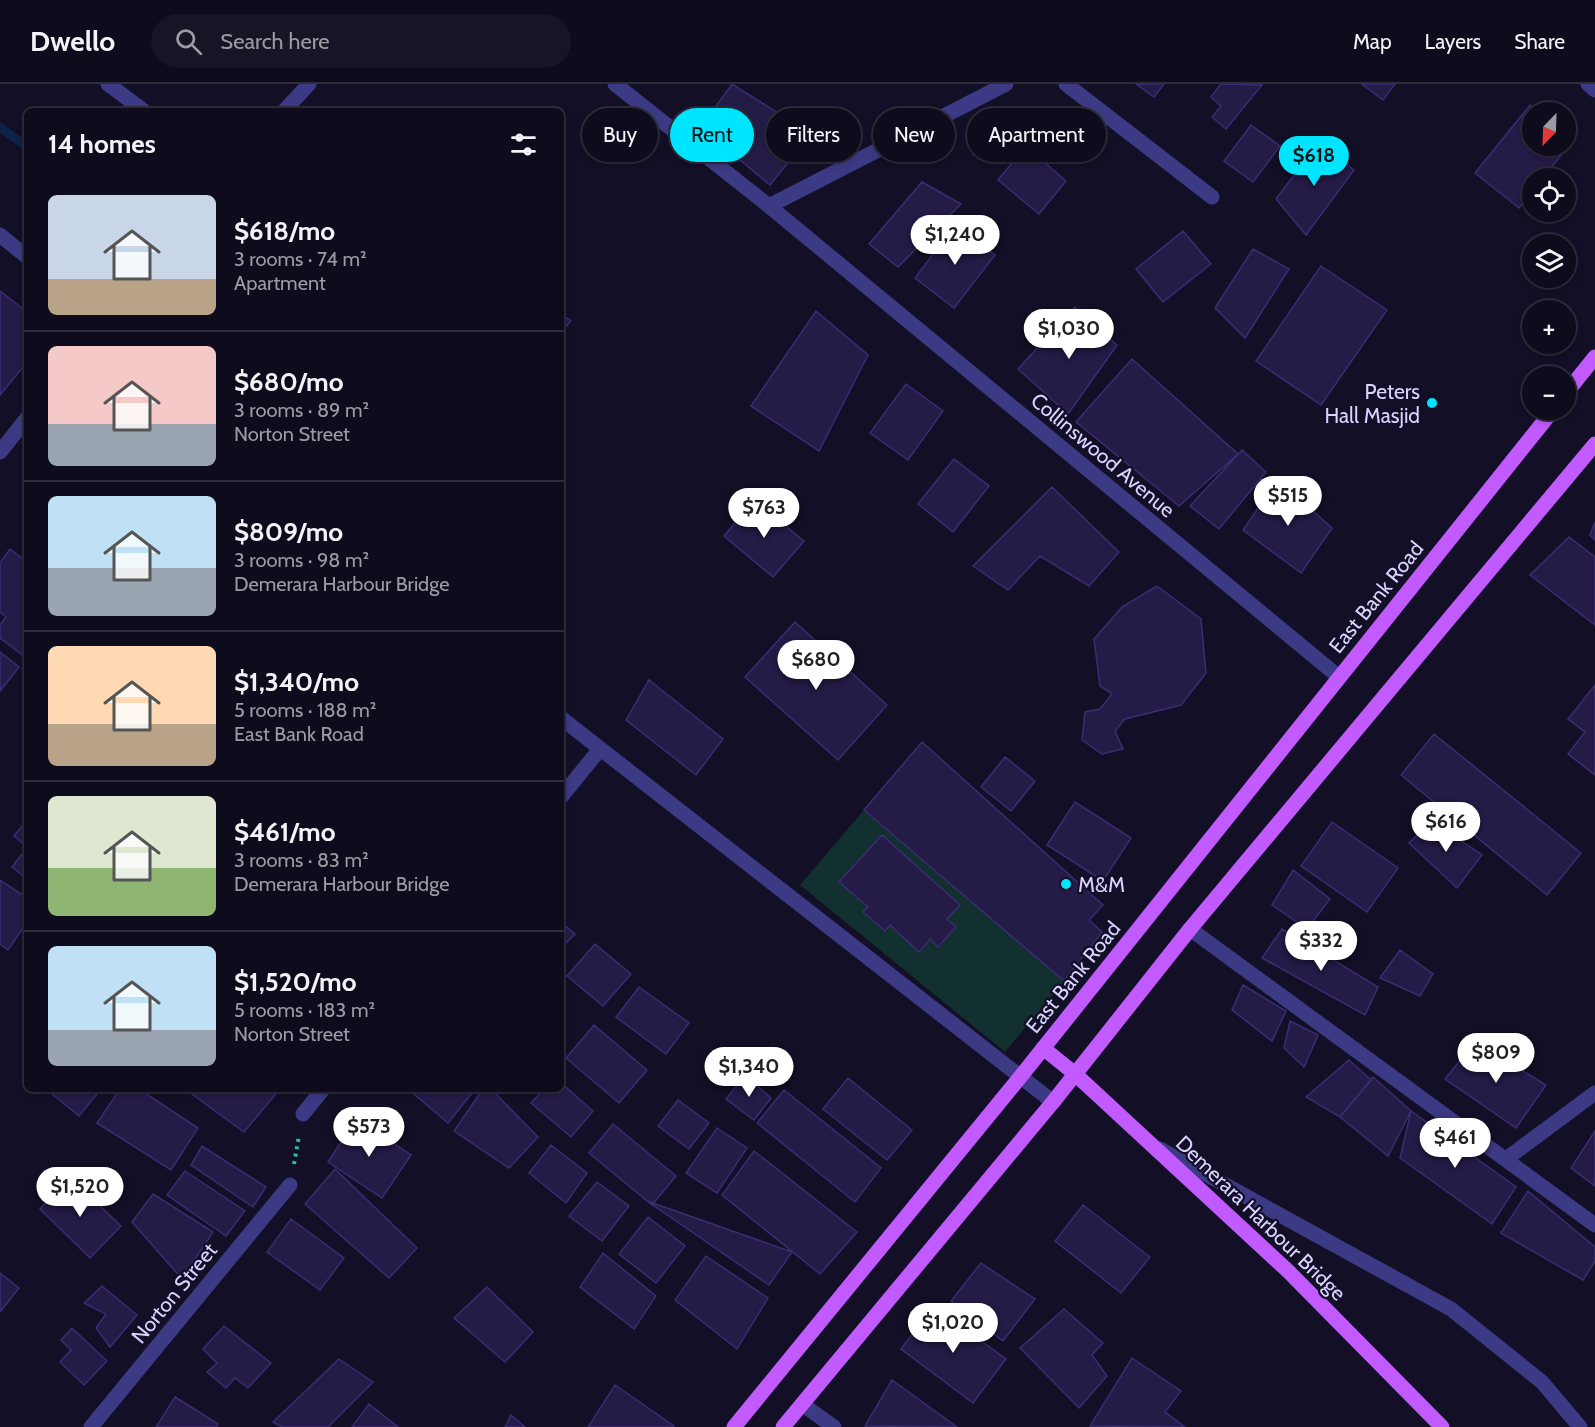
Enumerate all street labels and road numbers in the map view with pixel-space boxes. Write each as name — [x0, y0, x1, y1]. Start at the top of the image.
street label: Collinswood Avenue — [1026, 388, 1180, 523]
street label: East Bank Road — [1323, 536, 1429, 658]
street label: East Bank Road — [1020, 916, 1126, 1038]
street label: Demerara Harbour Bridge — [1171, 1130, 1351, 1306]
street label: Norton Street — [126, 1238, 222, 1348]

